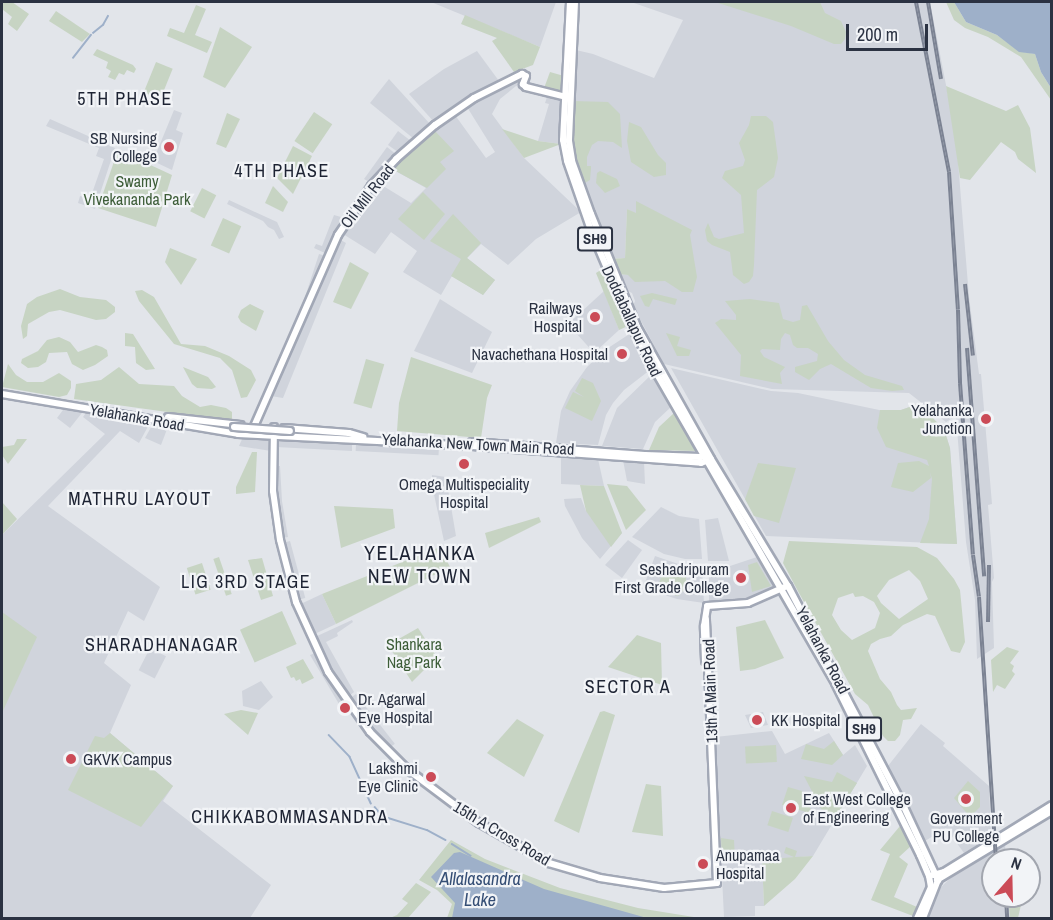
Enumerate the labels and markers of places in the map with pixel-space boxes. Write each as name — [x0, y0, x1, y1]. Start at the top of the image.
place label: SB Nursing College — [90, 128, 157, 166]
marker: SB Nursing College — [162, 140, 176, 154]
place label: Railways Hospital — [529, 298, 582, 336]
marker: Railways Hospital — [586, 308, 604, 326]
place label: Navachethana Hospital — [472, 344, 608, 364]
marker: Navachethana Hospital — [613, 345, 631, 363]
place label: Yelahanka Junction — [911, 400, 972, 438]
marker: Yelahanka Junction — [977, 410, 995, 428]
marker: Omega Multispeciality Hospital — [455, 455, 473, 473]
place label: Omega Multispeciality Hospital — [399, 474, 529, 512]
place label: Seshadripuram First Grade College — [615, 559, 729, 597]
marker: Seshadripuram First Grade College — [734, 571, 748, 585]
place label: Dr. Agarwal Eye Hospital — [358, 689, 432, 727]
marker: Dr. Agarwal Eye Hospital — [336, 699, 354, 717]
place label: KK Hospital — [771, 710, 840, 730]
marker: KK Hospital — [748, 711, 766, 729]
place label: GKVK Campus — [83, 749, 172, 769]
marker: GKVK Campus — [64, 752, 78, 766]
place label: Lakshmi Eye Clinic — [358, 758, 418, 796]
marker: Lakshmi Eye Clinic — [422, 768, 440, 786]
place label: East West College of Engineering — [803, 789, 911, 827]
marker: Government PU College — [959, 792, 973, 806]
marker: East West College of Engineering — [784, 801, 798, 815]
place label: Government PU College — [930, 808, 1002, 846]
place label: Anupamaa Hospital — [716, 845, 779, 883]
marker: Anupamaa Hospital — [694, 855, 712, 873]

